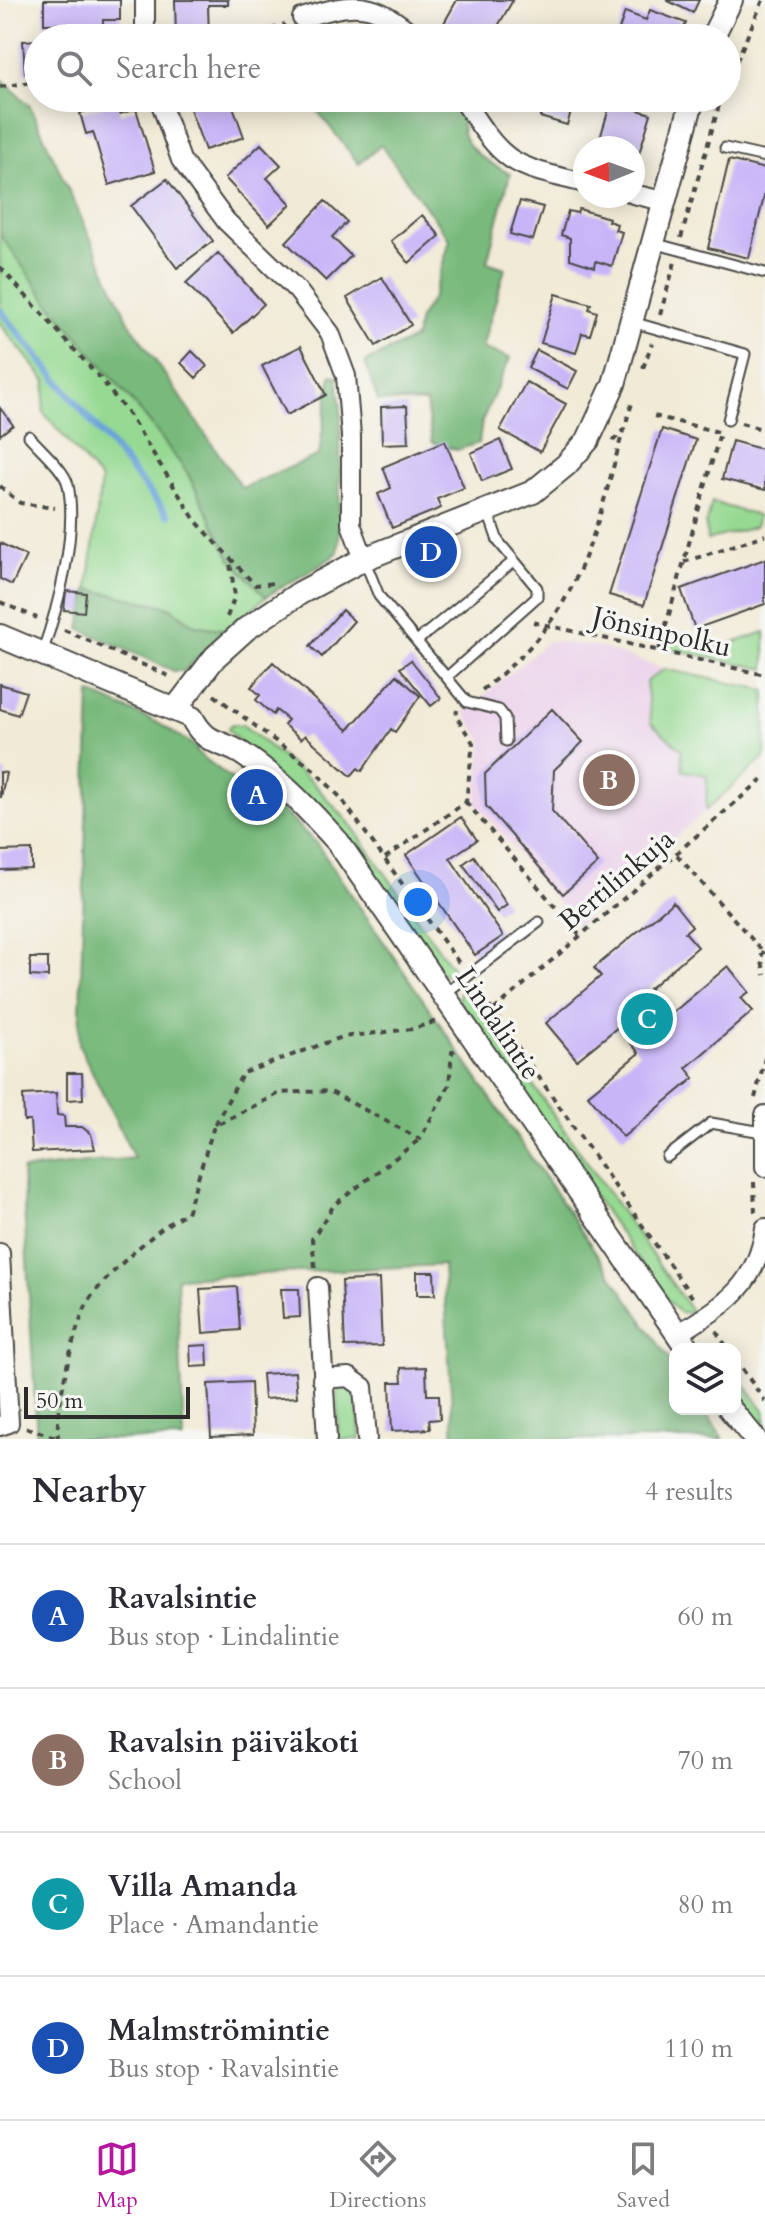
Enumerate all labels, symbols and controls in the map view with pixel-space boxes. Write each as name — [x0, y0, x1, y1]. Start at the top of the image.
search box — [24, 24, 741, 112]
icon: search — [52, 46, 96, 90]
text: Search here — [116, 48, 261, 89]
north arrow — [573, 136, 645, 208]
pin: D — [405, 522, 457, 582]
street label: Jönsinpolku — [585, 597, 735, 666]
pin: B — [583, 750, 635, 810]
pin: A — [231, 765, 283, 825]
street label: Bertilinkuja — [551, 820, 682, 939]
your location — [398, 882, 438, 922]
street label: Lindalintie — [447, 960, 550, 1087]
pin: C — [621, 989, 673, 1049]
map controls — [669, 1343, 741, 1415]
button: layers — [669, 1343, 741, 1415]
scale bar — [24, 1383, 190, 1419]
text: 50 m — [36, 1386, 83, 1416]
text: Nearby — [32, 1468, 147, 1514]
text: 4 results — [645, 1474, 733, 1509]
text: Ravalsintie — [108, 1578, 257, 1619]
text: A — [48, 1599, 68, 1634]
text: 60 m — [677, 1599, 733, 1634]
text: Bus stop · Lindalintie — [108, 1619, 340, 1654]
text: Ravalsin päiväkoti — [108, 1722, 359, 1763]
text: B — [49, 1743, 67, 1778]
text: 70 m — [677, 1743, 733, 1778]
text: School — [108, 1763, 182, 1798]
text: Villa Amanda — [108, 1866, 297, 1907]
text: C — [48, 1887, 68, 1922]
text: 80 m — [677, 1887, 733, 1922]
text: Place · Amandantie — [108, 1907, 319, 1942]
text: Malmströmintie — [108, 2010, 330, 2051]
text: D — [47, 2031, 69, 2066]
text: 110 m — [664, 2031, 733, 2066]
text: Bus stop · Ravalsintie — [108, 2051, 339, 2086]
tab: Map — [95, 2137, 139, 2215]
tab: Directions — [329, 2137, 426, 2215]
tab: Saved — [617, 2137, 670, 2215]

